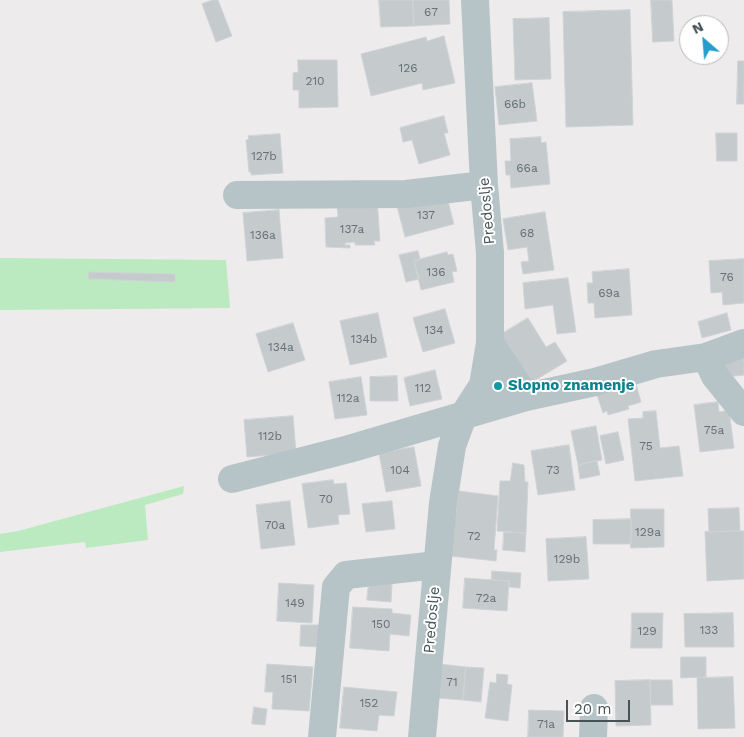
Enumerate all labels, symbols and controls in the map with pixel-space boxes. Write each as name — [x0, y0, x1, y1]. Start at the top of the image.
house number: 67 — [424, 5, 438, 19]
north arrow — [679, 15, 729, 65]
text: N — [689, 18, 706, 37]
house number: 126 — [399, 61, 417, 75]
house number: 210 — [305, 74, 325, 88]
house number: 66b — [504, 97, 526, 111]
house number: 127b — [251, 149, 277, 163]
house number: 66a — [516, 161, 538, 175]
street label: Predoslje — [475, 177, 499, 245]
house number: 137 — [417, 208, 435, 222]
house number: 137a — [340, 222, 364, 236]
house number: 68 — [520, 226, 534, 240]
house number: 136a — [250, 228, 276, 242]
house number: 136 — [427, 265, 445, 279]
house number: 76 — [720, 270, 734, 284]
house number: 69a — [598, 286, 620, 300]
house number: 134 — [424, 323, 444, 337]
house number: 134b — [351, 332, 377, 346]
house number: 134a — [268, 340, 294, 354]
place label: Slopno znamenje — [508, 377, 634, 395]
marker: Slopno znamenje — [492, 380, 504, 392]
house number: 112 — [415, 381, 431, 395]
house number: 112a — [336, 391, 360, 405]
house number: 75a — [704, 423, 724, 437]
house number: 112b — [258, 429, 282, 443]
house number: 75 — [639, 439, 653, 453]
house number: 104 — [390, 463, 410, 477]
house number: 73 — [546, 463, 560, 477]
house number: 70 — [319, 492, 333, 506]
house number: 70a — [265, 518, 285, 532]
house number: 129a — [635, 525, 661, 539]
house number: 72 — [467, 529, 481, 543]
house number: 129b — [554, 552, 580, 566]
street label: Predoslje — [420, 586, 444, 654]
house number: 72a — [476, 591, 496, 605]
house number: 149 — [285, 596, 305, 610]
house number: 150 — [371, 617, 391, 631]
house number: 133 — [700, 623, 718, 637]
house number: 129 — [637, 624, 657, 638]
house number: 151 — [281, 672, 297, 686]
house number: 71 — [446, 675, 458, 689]
scale bar — [569, 690, 633, 722]
house number: 152 — [360, 696, 378, 710]
text: 20 m — [574, 700, 612, 718]
house number: 71a — [537, 717, 555, 731]

